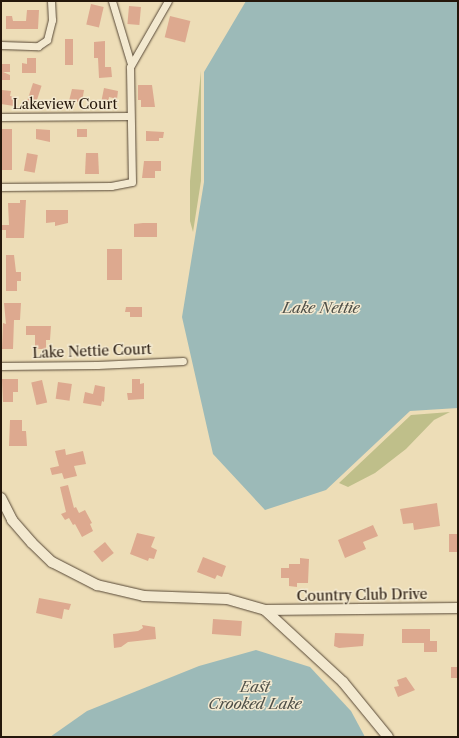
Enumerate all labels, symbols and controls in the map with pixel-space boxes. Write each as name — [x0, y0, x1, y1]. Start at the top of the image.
street label: Lakeview Court — [12, 96, 118, 112]
water label: Lake Nettie — [282, 299, 360, 317]
street label: Lake Nettie Court — [32, 341, 152, 361]
street label: Country Club Drive — [296, 585, 428, 605]
water label: East Crooked Lake — [208, 677, 302, 712]

